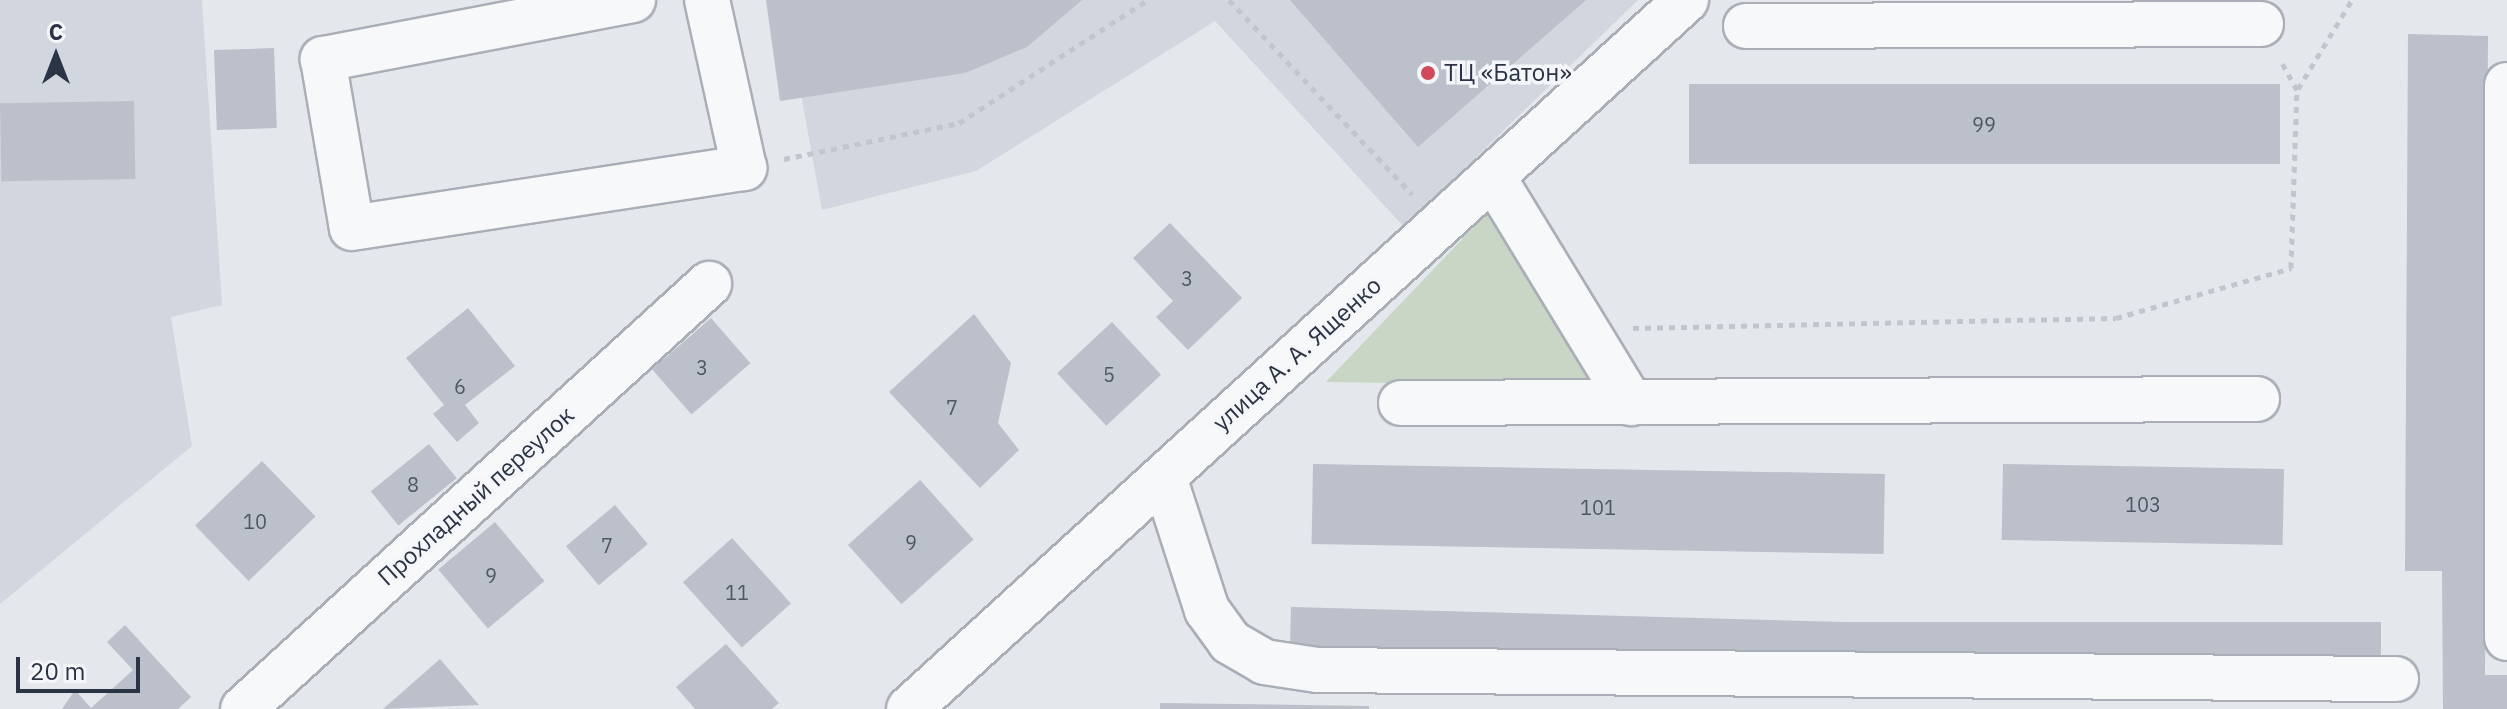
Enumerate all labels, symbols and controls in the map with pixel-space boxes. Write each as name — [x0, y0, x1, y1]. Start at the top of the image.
north arrow — [16, 16, 96, 96]
text: С — [49, 17, 63, 46]
place label: ТЦ «Батон» — [1444, 59, 1572, 87]
marker: ТЦ «Батон» — [1419, 64, 1437, 82]
house number: 99 — [1972, 112, 1996, 136]
house number: 3 — [1181, 266, 1193, 290]
street label: улица А. А. Ященко — [1207, 271, 1387, 437]
house number: 3 — [696, 355, 708, 379]
house number: 5 — [1103, 362, 1115, 386]
house number: 6 — [454, 374, 466, 398]
house number: 7 — [946, 395, 958, 419]
street label: Прохладный переулок — [372, 400, 580, 592]
house number: 8 — [407, 472, 419, 496]
house number: 103 — [2125, 492, 2161, 516]
house number: 101 — [1580, 495, 1616, 519]
house number: 10 — [243, 509, 267, 533]
house number: 9 — [905, 530, 917, 554]
house number: 7 — [601, 533, 613, 557]
house number: 9 — [485, 563, 497, 587]
house number: 11 — [725, 580, 749, 604]
scale bar — [20, 641, 144, 691]
text: 20 m — [30, 655, 85, 687]

